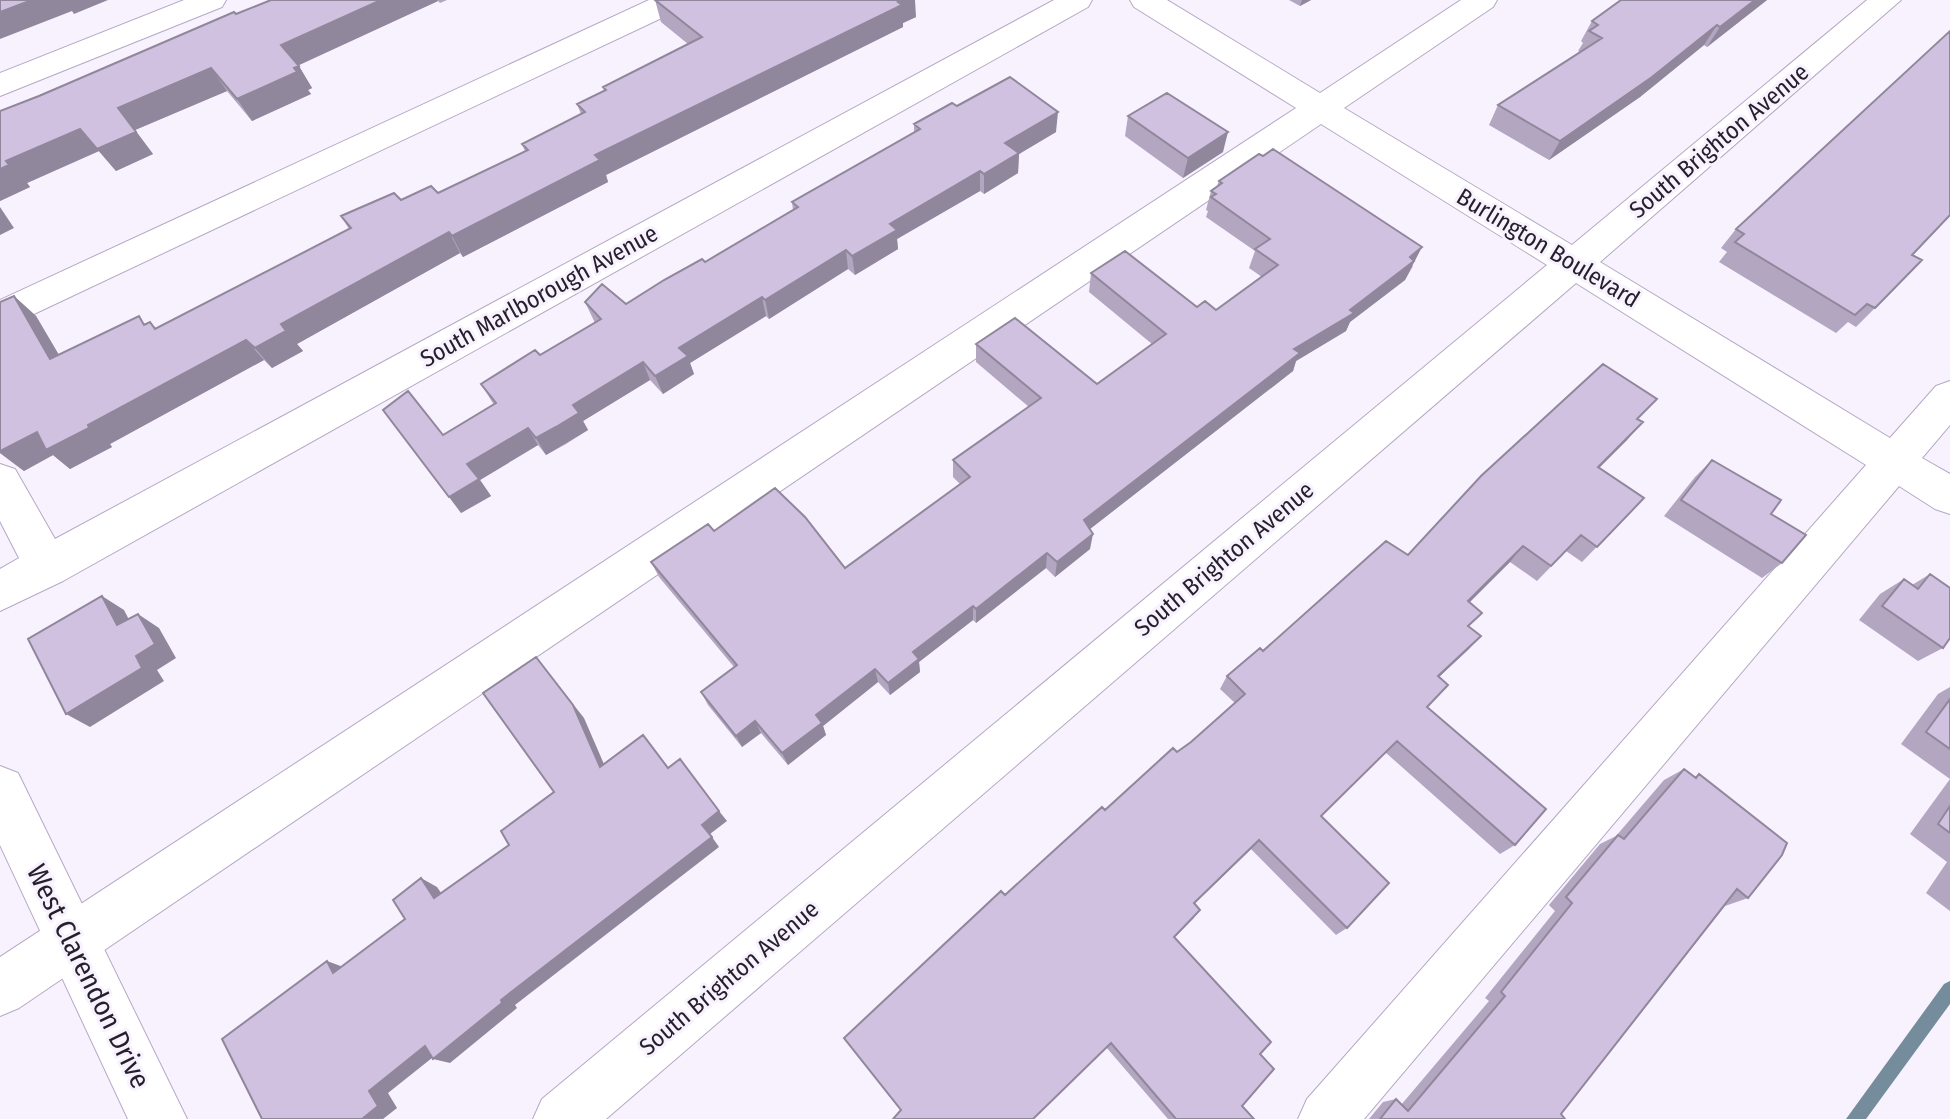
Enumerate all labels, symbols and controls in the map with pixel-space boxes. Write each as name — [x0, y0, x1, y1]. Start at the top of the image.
street label: South Brighton Avenue — [1624, 58, 1814, 224]
street label: Burlington Boulevard — [1452, 183, 1644, 313]
street label: South Marlborough Avenue — [416, 219, 662, 373]
street label: South Brighton Avenue — [1129, 476, 1319, 642]
street label: West Clarendon Drive — [20, 859, 157, 1094]
street label: South Brighton Avenue — [634, 895, 824, 1061]

